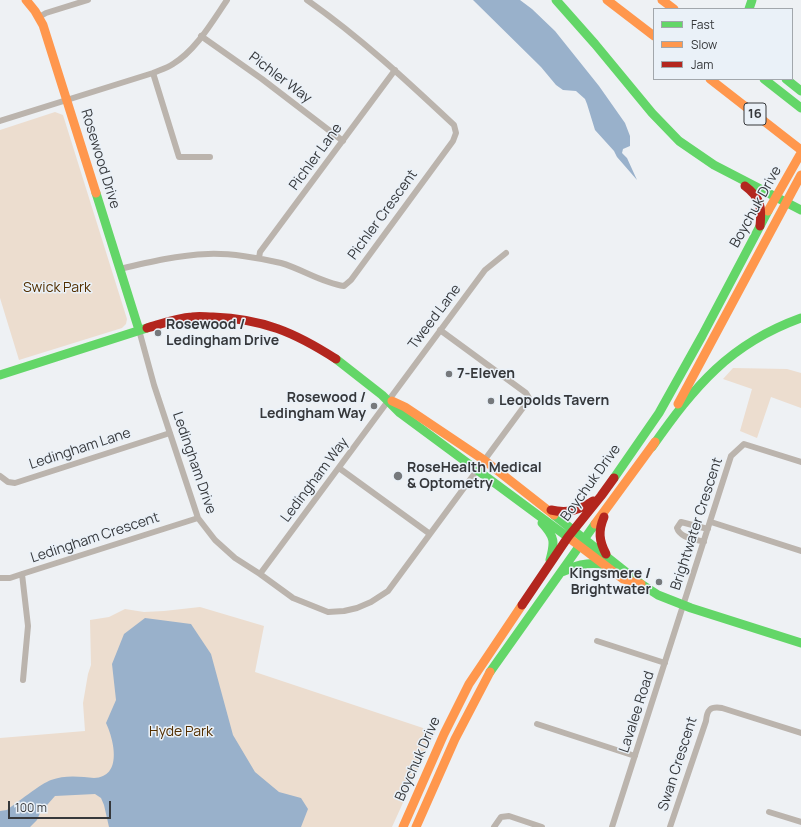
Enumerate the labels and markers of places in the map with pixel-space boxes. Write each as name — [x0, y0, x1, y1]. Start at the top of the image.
place label: Rosewood / Ledingham Drive — [166, 317, 279, 350]
marker: Rosewood / Ledingham Drive — [153, 328, 163, 338]
place label: 7-Eleven — [457, 366, 515, 382]
marker: 7-Eleven — [444, 369, 454, 379]
place label: Rosewood / Ledingham Way — [259, 390, 366, 422]
place label: Leopolds Tavern — [499, 393, 609, 409]
marker: Leopolds Tavern — [486, 396, 496, 406]
marker: Rosewood / Ledingham Way — [369, 401, 379, 411]
place label: RoseHealth Medical & Optometry — [407, 460, 542, 492]
marker: RoseHealth Medical & Optometry — [392, 470, 404, 482]
place label: Kingsmere / Brightwater — [569, 566, 651, 598]
marker: Kingsmere / Brightwater — [654, 577, 664, 587]

